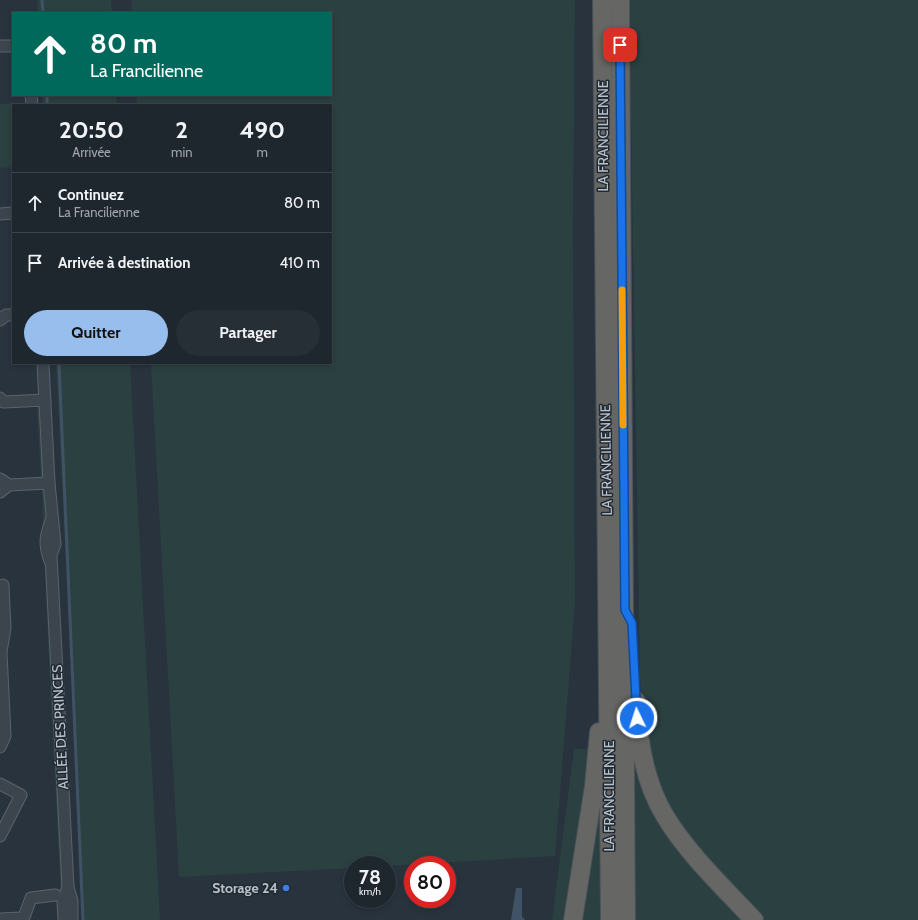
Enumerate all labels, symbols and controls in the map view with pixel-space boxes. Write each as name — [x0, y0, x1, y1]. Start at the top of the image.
text: 80 m — [90, 26, 157, 60]
icon: ahead — [24, 28, 76, 80]
pin — [603, 28, 637, 62]
icon: arrive — [609, 34, 631, 56]
text: La Francilienne — [90, 60, 203, 82]
street label: LA FRANCILIENNE — [594, 80, 612, 192]
text: 20:50 — [59, 115, 124, 144]
text: 2 — [175, 115, 188, 144]
text: 490 — [240, 115, 285, 144]
text: Arrivée — [72, 144, 111, 160]
text: min — [171, 144, 192, 160]
text: m — [257, 144, 268, 160]
text: Continuez — [58, 186, 124, 204]
icon: ahead — [24, 192, 46, 214]
text: 80 m — [284, 194, 320, 212]
text: La Francilienne — [58, 204, 140, 220]
icon: arrive — [24, 252, 46, 274]
text: Arrivée à destination — [58, 254, 190, 272]
text: 410 m — [279, 254, 320, 272]
button: Quitter — [24, 310, 168, 356]
button: Partager — [176, 310, 320, 356]
street label: LA FRANCILIENNE — [596, 404, 616, 516]
street label: ALLÉE DES PRINCES — [48, 664, 72, 790]
position arrow — [616, 697, 658, 739]
street label: LA FRANCILIENNE — [600, 740, 618, 852]
speed limit sign: 80 — [404, 856, 456, 908]
text: 78 — [359, 865, 381, 889]
place label: Storage 24 — [212, 879, 278, 897]
marker: Storage 24 — [281, 883, 291, 893]
text: km/h — [359, 885, 381, 898]

